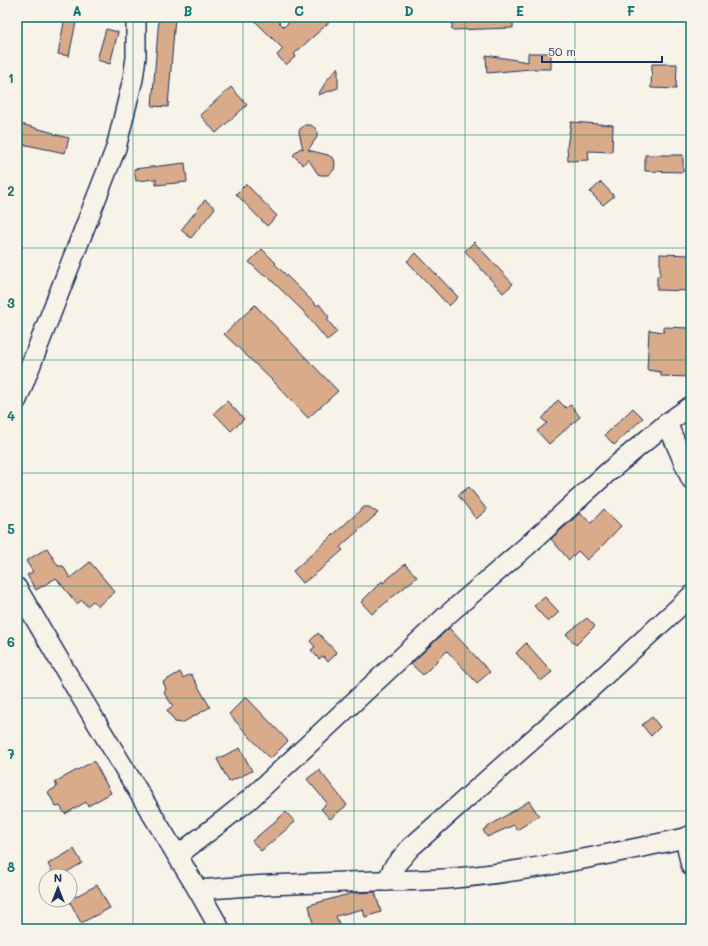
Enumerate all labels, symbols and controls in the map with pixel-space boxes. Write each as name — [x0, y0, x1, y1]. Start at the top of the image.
text: A — [72, 2, 82, 19]
text: B — [184, 2, 193, 19]
text: C — [294, 2, 304, 19]
text: D — [404, 2, 414, 19]
text: E — [516, 2, 524, 19]
text: F — [627, 2, 635, 19]
scale bar — [542, 38, 662, 64]
text: 50 m — [548, 43, 576, 59]
text: 1 — [8, 69, 14, 86]
text: 2 — [7, 182, 15, 199]
text: 3 — [7, 294, 15, 311]
text: 4 — [7, 407, 15, 424]
text: 5 — [7, 520, 15, 537]
text: 6 — [7, 633, 15, 650]
text: 7 — [7, 745, 15, 762]
text: 8 — [7, 858, 15, 875]
north arrow — [38, 868, 78, 908]
text: N — [54, 870, 62, 885]

